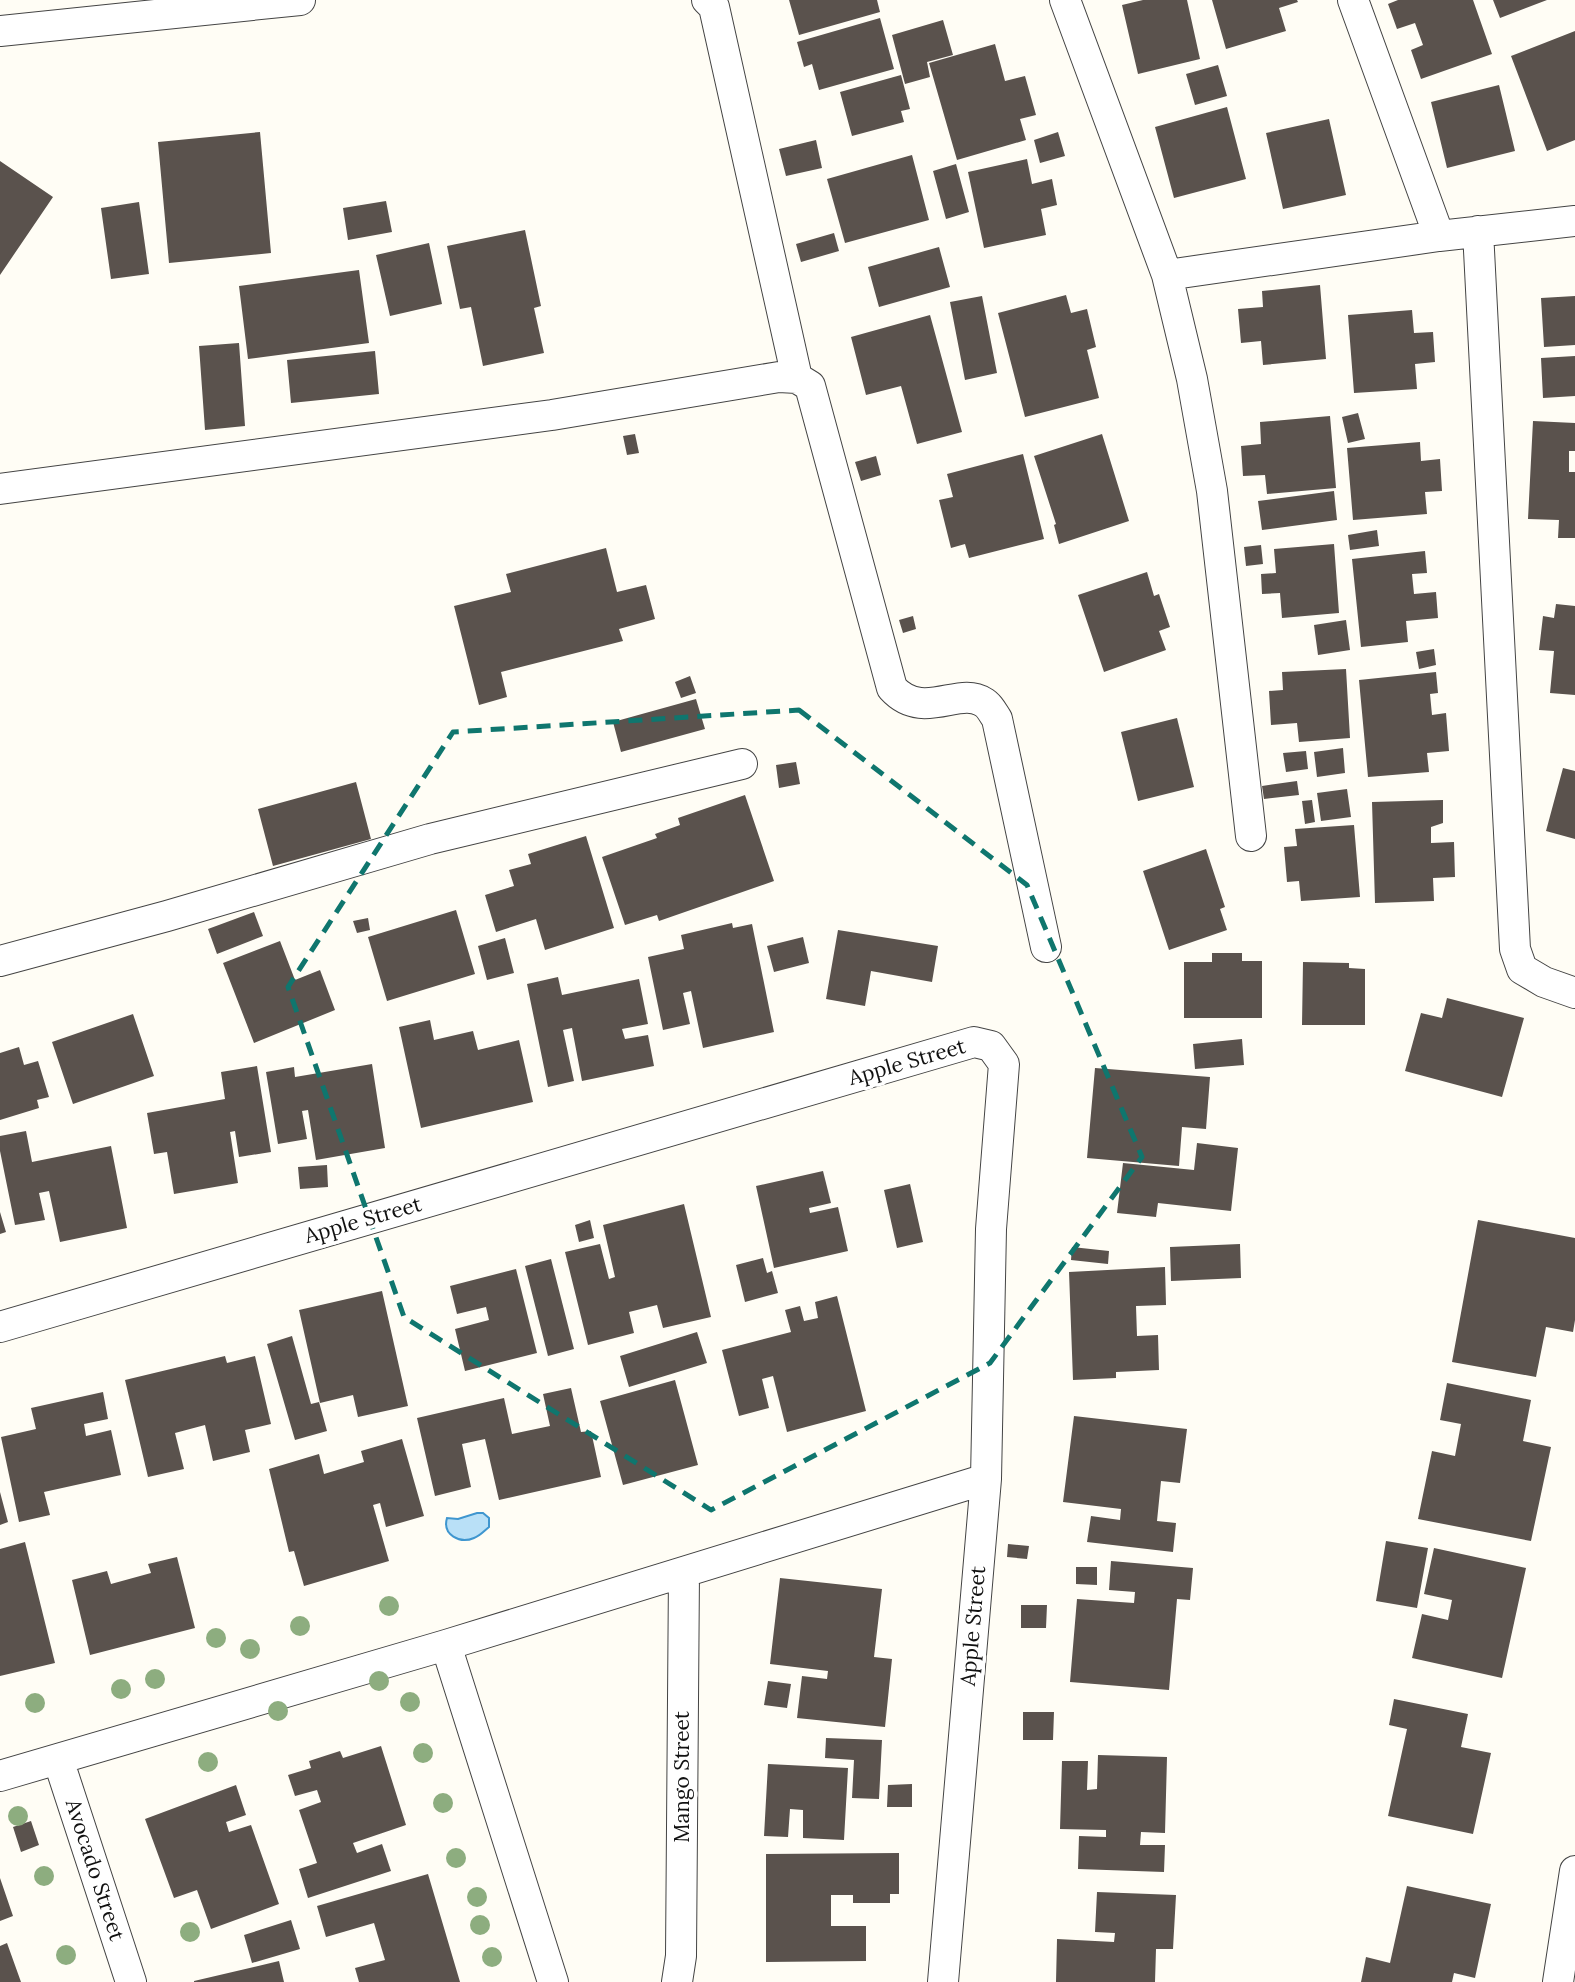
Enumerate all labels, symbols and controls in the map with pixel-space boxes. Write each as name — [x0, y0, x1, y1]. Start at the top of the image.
street label: Apple Street — [844, 1032, 969, 1091]
street label: Apple Street — [300, 1190, 425, 1249]
street label: Apple Street — [954, 1564, 991, 1688]
street label: Mango Street — [668, 1710, 695, 1843]
street label: Avocado Street — [60, 1795, 131, 1945]

